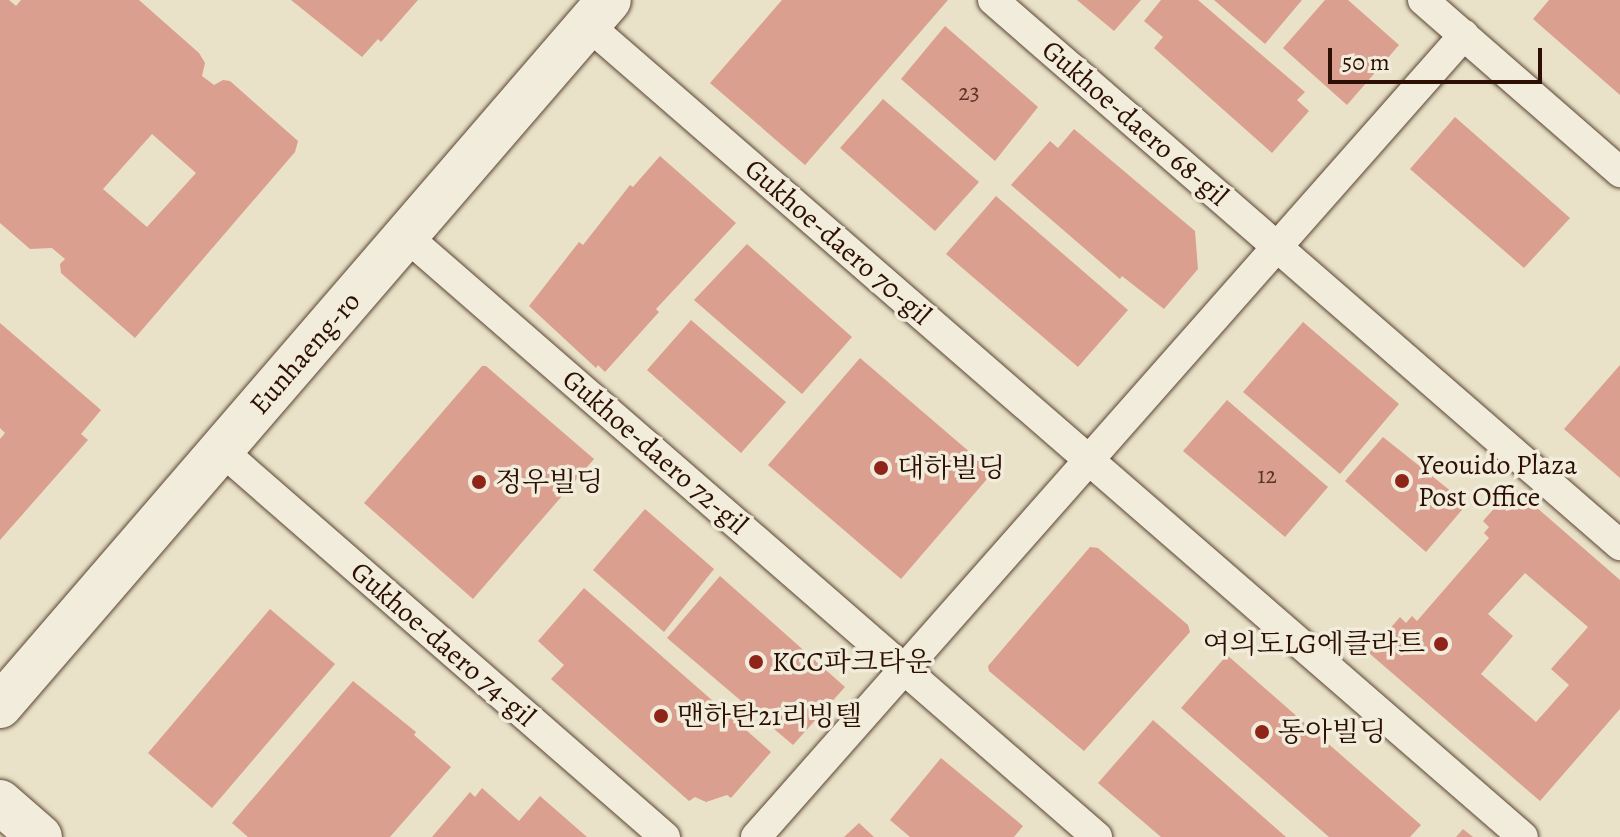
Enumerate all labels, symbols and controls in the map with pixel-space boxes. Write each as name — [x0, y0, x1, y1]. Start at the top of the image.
scale bar — [1332, 32, 1546, 82]
street label: Gukhoe-daero 68-gil — [1035, 33, 1235, 213]
text: 50 m — [1342, 46, 1390, 78]
house number: 23 — [958, 79, 980, 107]
street label: Gukhoe-daero 70-gil — [738, 152, 938, 332]
street label: Eunhaeng-ro — [243, 285, 367, 421]
street label: Gukhoe-daero 72-gil — [556, 362, 754, 542]
place label: Yeouido Plaza Post Office — [1418, 448, 1577, 514]
place label: 대하빌딩 — [897, 451, 1005, 485]
marker: 대하빌딩 — [872, 459, 890, 477]
house number: 12 — [1257, 462, 1277, 490]
place label: 정우빌딩 — [495, 465, 603, 499]
marker: Yeouido Plaza Post Office — [1393, 472, 1411, 490]
marker: 정우빌딩 — [470, 473, 488, 491]
street label: Gukhoe-daero 74-gil — [344, 555, 542, 733]
place label: 여의도LG에클라트 — [1203, 627, 1425, 661]
marker: 여의도LG에클라트 — [1432, 635, 1450, 653]
place label: KCC파크타운 — [772, 645, 932, 679]
marker: KCC파크타운 — [747, 653, 765, 671]
place label: 맨하탄21리빙텔 — [677, 699, 862, 733]
marker: 맨하탄21리빙텔 — [652, 707, 670, 725]
place label: 동아빌딩 — [1278, 715, 1386, 749]
marker: 동아빌딩 — [1253, 723, 1271, 741]

